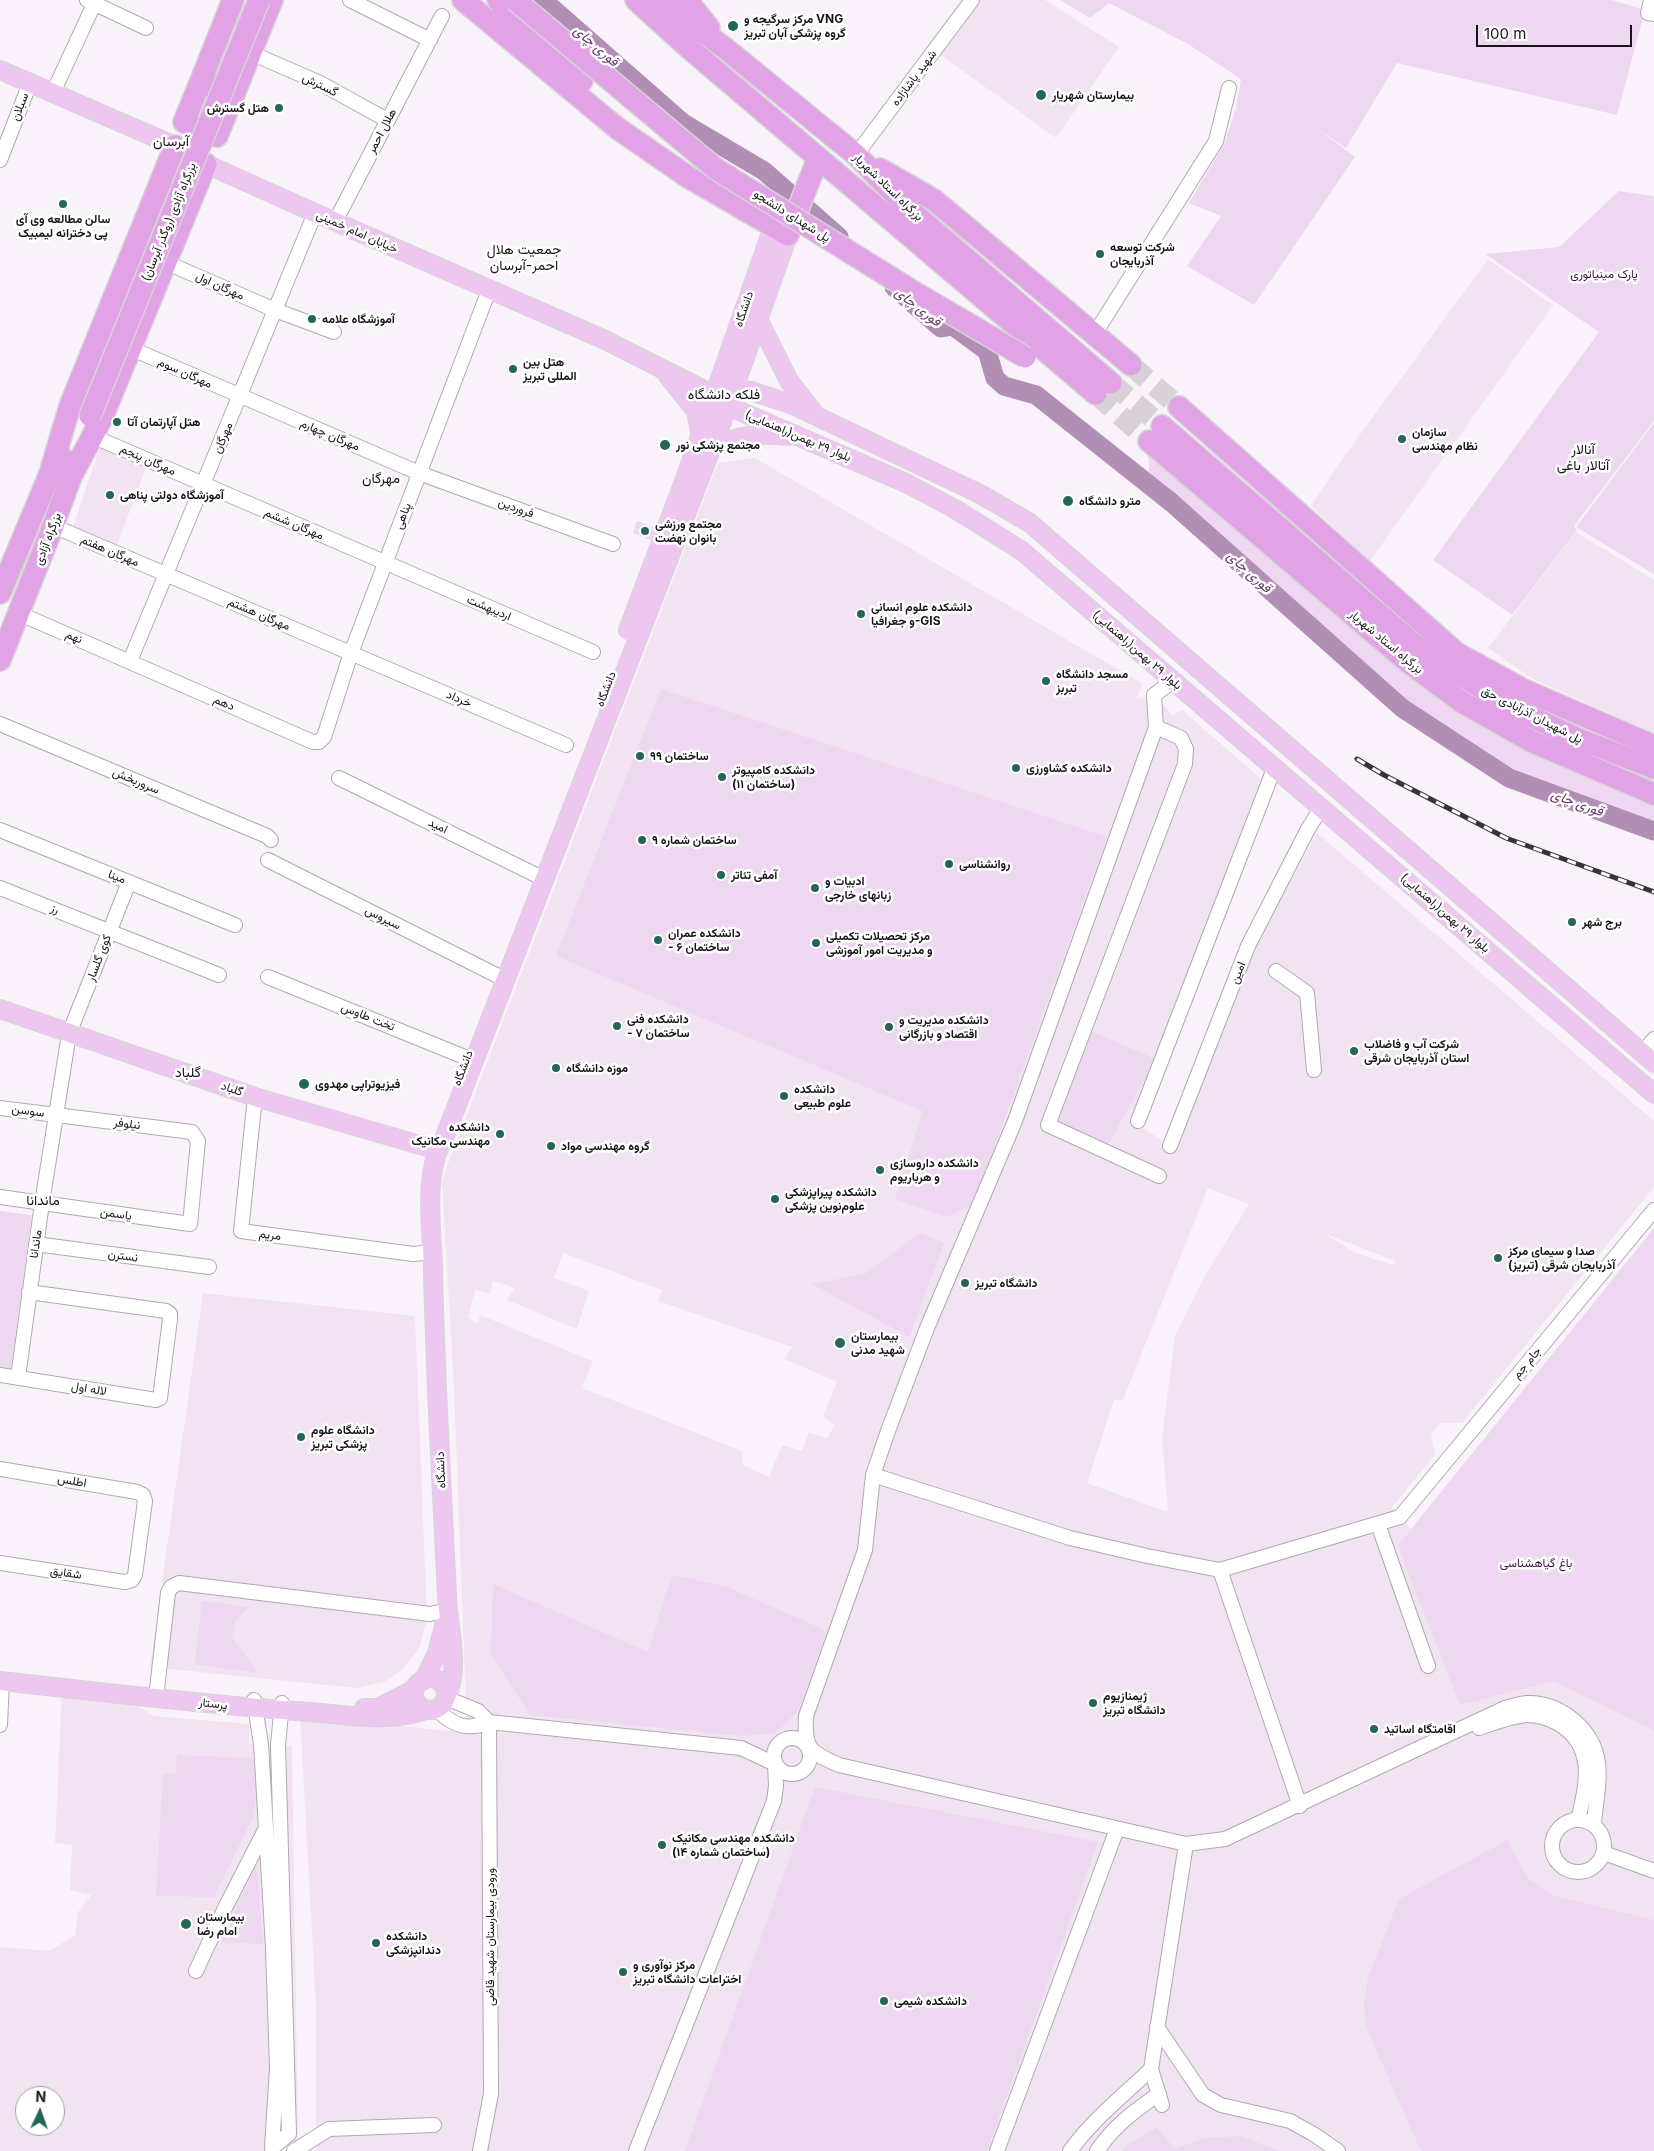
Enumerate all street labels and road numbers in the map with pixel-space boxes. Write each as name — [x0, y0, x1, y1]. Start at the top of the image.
street label: شهید پاشازاده — [888, 47, 940, 109]
street label: گسترش — [300, 70, 340, 100]
street label: سبلان — [8, 91, 32, 123]
street label: هلال احمر — [364, 106, 400, 156]
street label: بزرگراه استاد شهریار — [850, 150, 926, 224]
street label: بزرگراه آزادی (روگذر آبرسان) — [139, 161, 199, 283]
street label: پل شهدای دانشجو — [751, 187, 833, 245]
street label: خیابان امام خمینی — [314, 208, 400, 256]
street label: مهرگان اول — [193, 269, 247, 303]
street label: دانشگاه — [731, 289, 757, 329]
street label: مهرگان سوم — [156, 355, 214, 391]
street label: بلوار ٢٩ بهمن(راهنمایی) — [743, 407, 853, 465]
street label: مهرگان چهارم — [298, 416, 362, 454]
street label: مهرگان — [210, 420, 236, 456]
street label: مهرگان پنجم — [118, 441, 178, 479]
street label: فروردین — [496, 495, 536, 521]
street label: پناهی — [391, 501, 415, 531]
street label: مهرگان ششم — [262, 505, 326, 543]
street label: بزرگراه آزادی — [31, 511, 65, 567]
street label: مهرگان هفتم — [79, 532, 141, 570]
street label: اردیبهشت — [465, 592, 513, 624]
street label: مهرگان هشتم — [226, 594, 292, 634]
street label: بلوار ٢٩ بهمن(راهنمایی) — [1089, 607, 1185, 693]
street label: بزرگراه استاد شهریار — [1346, 607, 1426, 677]
street label: نهم — [63, 627, 85, 647]
street label: دانشگاه — [593, 669, 619, 709]
street label: پل شهیدان آذرآبادی حق — [1479, 683, 1585, 747]
street label: خرداد — [444, 687, 474, 711]
street label: دهم — [211, 692, 237, 714]
street label: سروربخش — [110, 765, 162, 797]
street label: امید — [426, 815, 450, 837]
street label: مینا — [106, 867, 128, 887]
street label: بلوار ٢٩ بهمن(راهنمایی) — [1397, 870, 1493, 956]
street label: رز — [49, 901, 61, 917]
street label: سیروس — [363, 903, 403, 933]
street label: کوی گلسار — [83, 933, 115, 983]
street label: امین — [1227, 960, 1249, 986]
street label: تخت طاوس — [339, 1000, 397, 1034]
street label: دانشگاه — [450, 1048, 476, 1088]
street label: گلباد — [219, 1079, 245, 1099]
street label: سوسن — [11, 1102, 45, 1120]
street label: نیلوفر — [113, 1115, 141, 1133]
street label: یاسمن — [99, 1205, 133, 1223]
street label: مریم — [258, 1226, 282, 1244]
street label: ماندانا — [27, 1229, 45, 1259]
street label: نسترن — [107, 1247, 139, 1265]
street label: جام جم — [1509, 1344, 1545, 1382]
street label: لاله اول — [70, 1379, 108, 1399]
street label: دانشگاه — [433, 1451, 449, 1489]
street label: اطلس — [56, 1471, 88, 1491]
street label: شقایق — [49, 1564, 83, 1582]
street label: پرستار — [198, 1695, 228, 1713]
street label: ورودی بیمارستان شهید قاضی — [483, 1868, 497, 2006]

